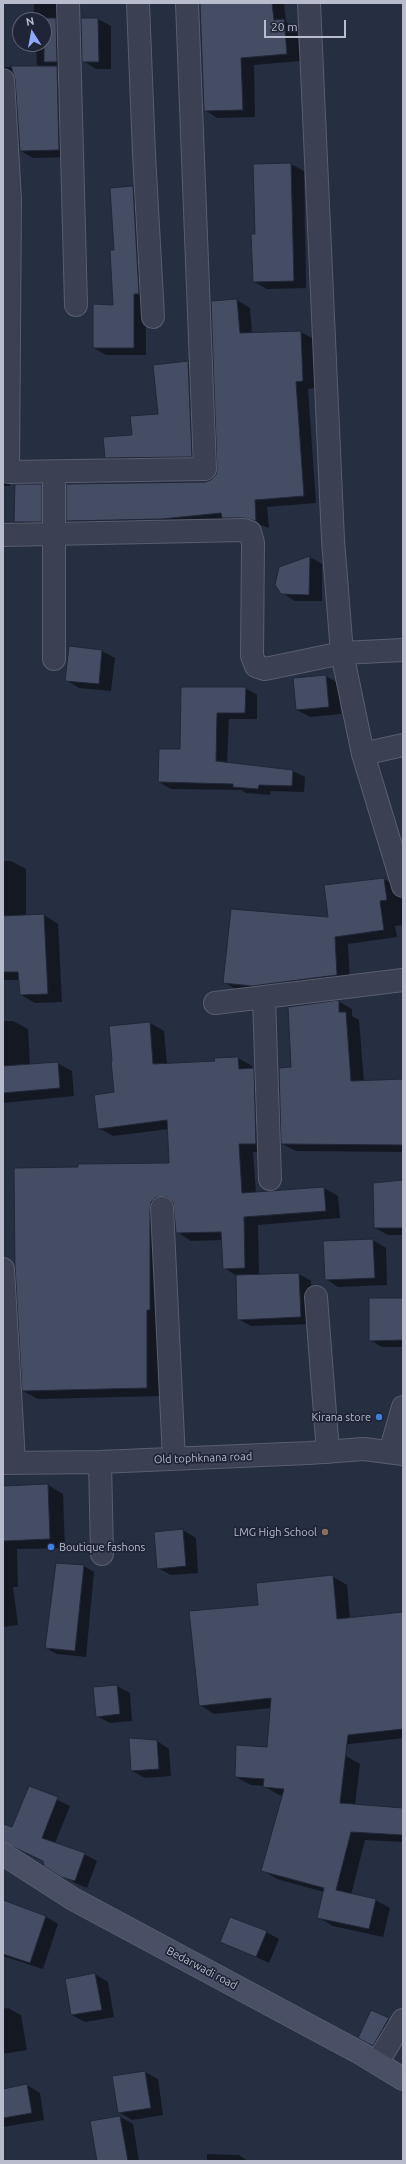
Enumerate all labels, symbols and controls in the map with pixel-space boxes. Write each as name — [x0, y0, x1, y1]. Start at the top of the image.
north arrow — [12, 12, 52, 52]
scale bar — [266, 12, 348, 38]
text: N — [25, 15, 35, 28]
text: 20 m — [271, 20, 298, 33]
place label: Kirana store — [311, 1410, 371, 1424]
marker: Kirana store — [374, 1412, 384, 1422]
street label: Old tophknana road — [154, 1450, 252, 1466]
place label: LMG High School — [234, 1525, 317, 1539]
marker: LMG High School — [320, 1527, 330, 1537]
place label: Boutique fashons — [59, 1540, 145, 1554]
marker: Boutique fashons — [46, 1542, 56, 1552]
street label: Bedarwadi road — [164, 1944, 240, 1992]

